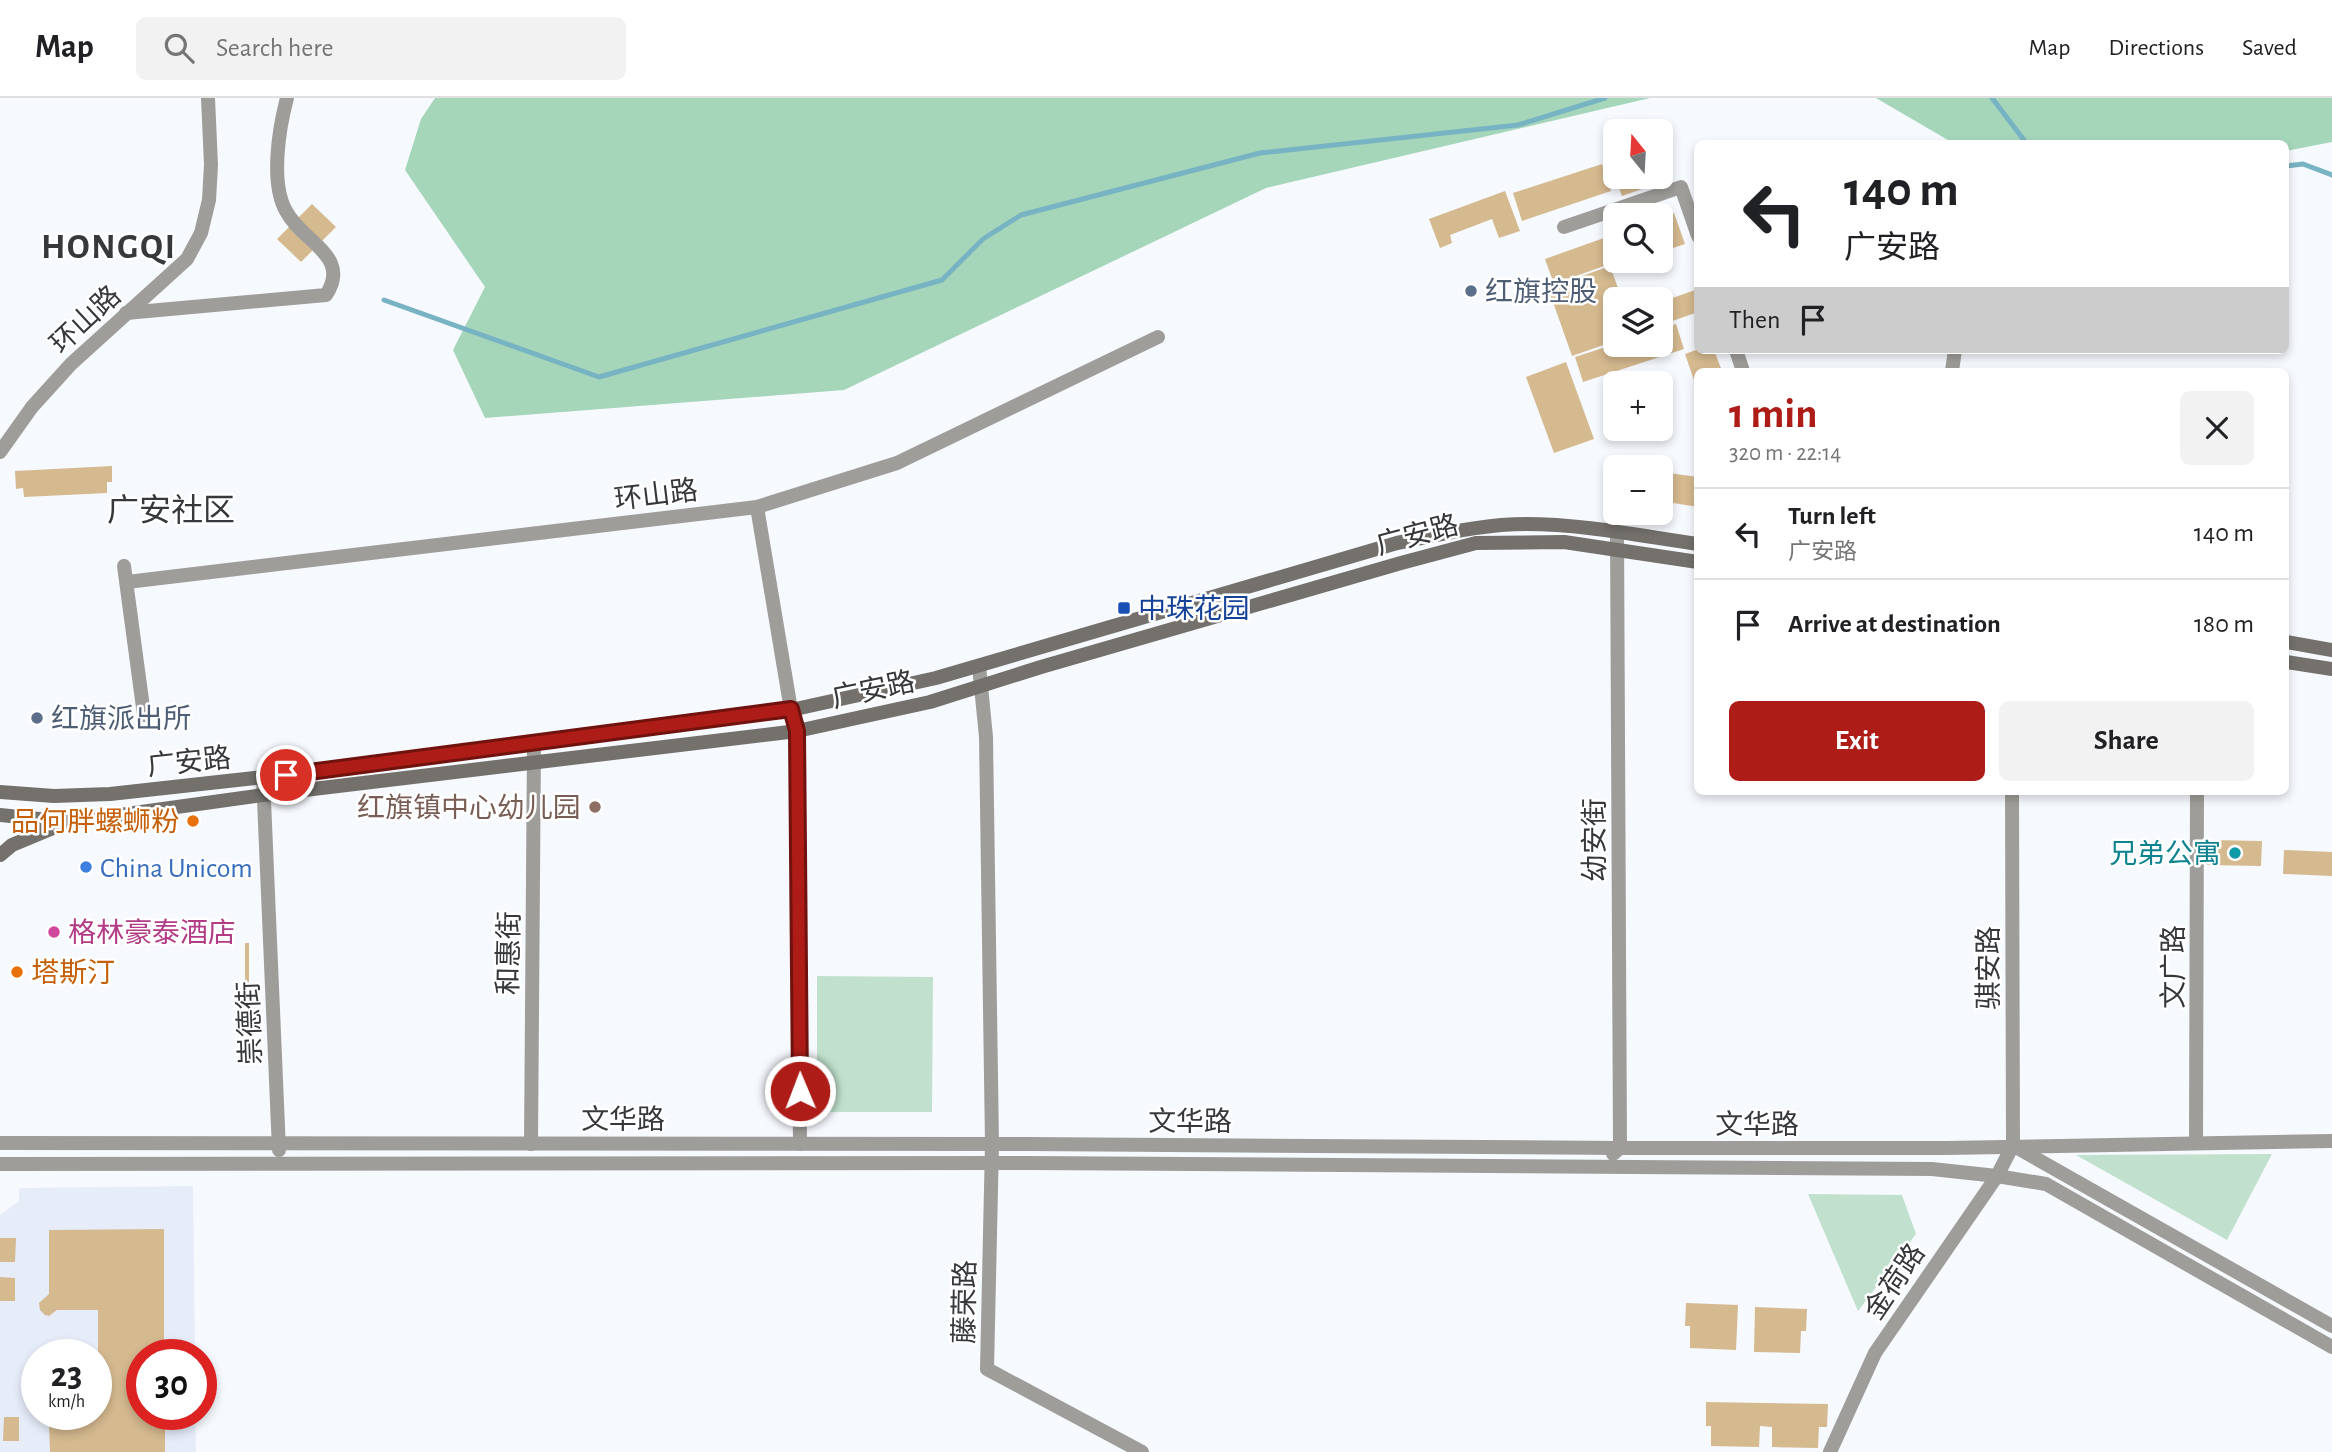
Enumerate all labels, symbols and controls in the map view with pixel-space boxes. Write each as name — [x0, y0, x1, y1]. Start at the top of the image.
search box — [136, 17, 626, 80]
icon: search — [160, 29, 198, 67]
text: Map — [35, 31, 94, 64]
text: Search here — [216, 35, 334, 61]
text: Map — [2028, 36, 2070, 60]
text: Directions — [2108, 36, 2204, 60]
text: Saved — [2242, 36, 2297, 60]
north arrow — [1603, 119, 1673, 189]
map controls — [1603, 119, 1673, 525]
text: 140 m — [1844, 166, 1959, 215]
icon: left — [1729, 168, 1820, 259]
button: search — [1603, 203, 1673, 273]
district label: HONGQI — [41, 230, 177, 265]
text: 广安路 — [1844, 232, 1940, 264]
place label: 红旗控股 — [1485, 277, 1597, 307]
street label: 环山路 — [45, 280, 127, 359]
marker: 红旗控股 — [1463, 283, 1479, 299]
button: layers — [1603, 287, 1673, 357]
icon: arrive — [1794, 301, 1832, 339]
text: Then — [1729, 307, 1780, 333]
button: + — [1603, 371, 1673, 441]
button: close — [2180, 391, 2254, 465]
text: 1 min — [1729, 393, 1818, 435]
text: 320 m · 22:14 — [1729, 442, 1841, 465]
button: − — [1603, 455, 1673, 525]
street label: 环山路 — [613, 475, 700, 515]
district label: 广安社区 — [107, 493, 235, 527]
text: Turn left — [1788, 503, 1876, 529]
street label: 广安路 — [1373, 510, 1462, 560]
icon: left — [1729, 515, 1767, 553]
text: 140 m — [2194, 520, 2254, 546]
text: 广安路 — [1788, 541, 1857, 564]
place label: 中珠花园 — [1138, 594, 1250, 624]
marker: 中珠花园 — [1116, 600, 1132, 616]
icon: arrive — [1729, 606, 1767, 644]
text: Arrive at destination — [1788, 611, 2001, 637]
text: 180 m — [2194, 611, 2254, 637]
street label: 广安路 — [829, 667, 917, 713]
button: Exit — [1729, 701, 1985, 781]
button: Share — [1999, 701, 2254, 781]
place label: 红旗派出所 — [51, 704, 191, 734]
marker: 红旗派出所 — [29, 710, 45, 726]
street label: 广安路 — [146, 743, 232, 781]
pin — [256, 745, 316, 805]
icon: arrive — [267, 756, 305, 794]
place label: 红旗镇中心幼儿园 — [357, 793, 581, 823]
street label: 幼安街 — [1580, 798, 1610, 882]
marker: 红旗镇中心幼儿园 — [587, 799, 603, 815]
place label: 品何胖螺蛳粉 — [11, 807, 179, 837]
marker: 品何胖螺蛳粉 — [185, 813, 201, 829]
place label: 兄弟公寓 — [2109, 839, 2221, 869]
marker: 兄弟公寓 — [2227, 845, 2243, 861]
place label: China Unicom — [100, 855, 253, 883]
marker: China Unicom — [78, 859, 94, 875]
street label: 和惠街 — [493, 911, 525, 995]
place label: 格林豪泰酒店 — [68, 918, 236, 948]
marker: 格林豪泰酒店 — [46, 924, 62, 940]
street label: 文广路 — [2159, 925, 2189, 1009]
street label: 骐安路 — [1974, 926, 2004, 1010]
place label: 塔斯汀 — [31, 958, 115, 988]
marker: 塔斯汀 — [9, 964, 25, 980]
street label: 崇德街 — [234, 980, 266, 1065]
position arrow — [763, 1054, 837, 1128]
street label: 文华路 — [581, 1105, 665, 1135]
street label: 文华路 — [1148, 1107, 1232, 1137]
street label: 文华路 — [1715, 1110, 1799, 1140]
street label: 金荷路 — [1859, 1238, 1931, 1325]
street label: 藤荣路 — [949, 1260, 981, 1344]
speed limit sign: 30 — [126, 1339, 217, 1430]
text: 23 — [51, 1358, 82, 1393]
text: km/h — [48, 1393, 85, 1411]

